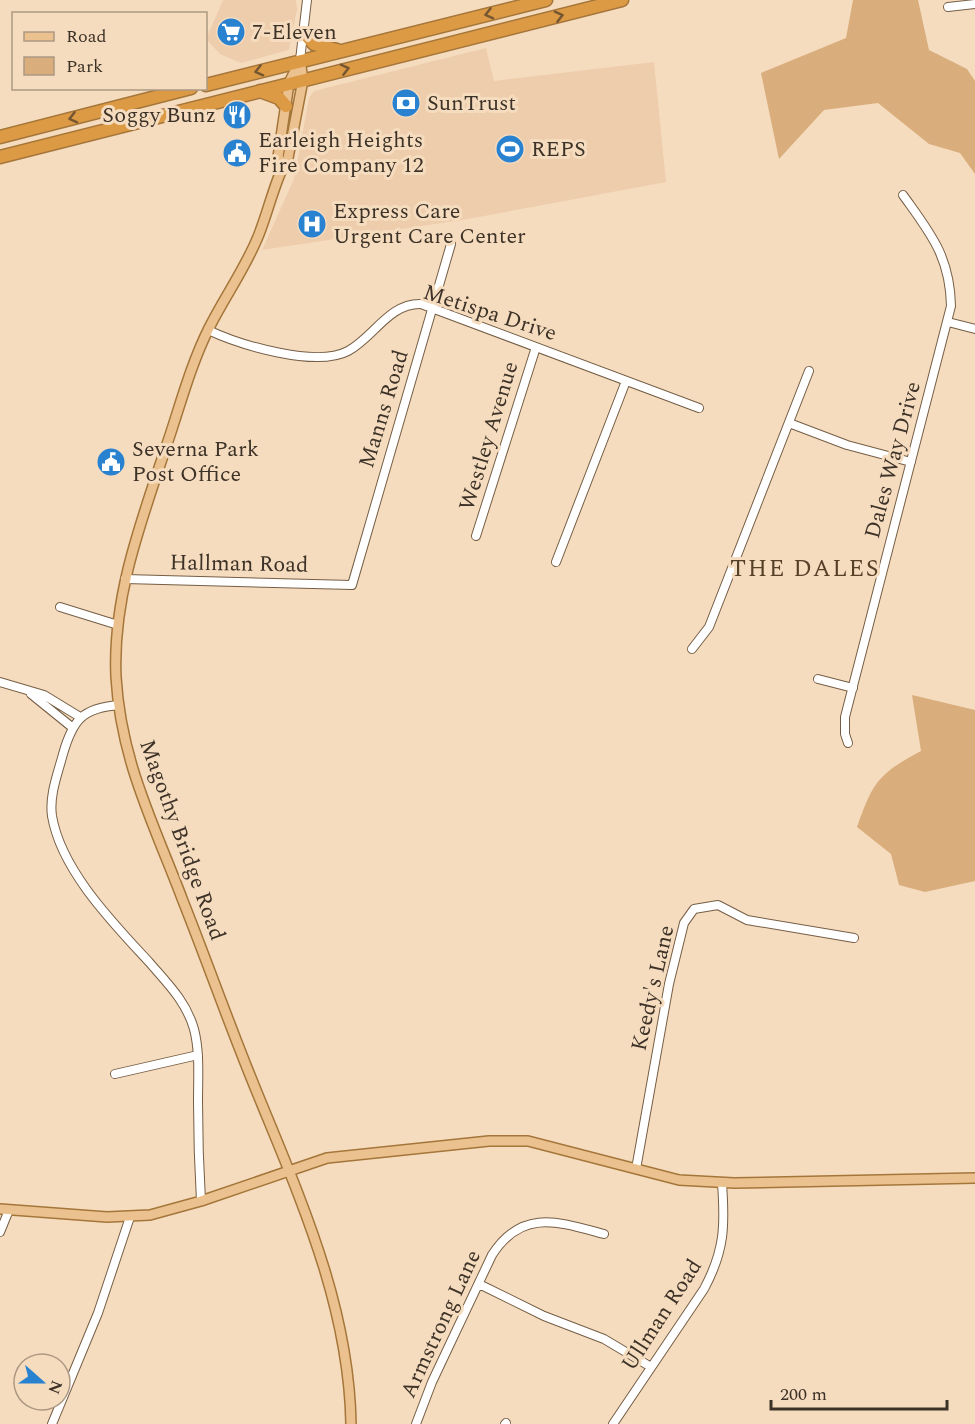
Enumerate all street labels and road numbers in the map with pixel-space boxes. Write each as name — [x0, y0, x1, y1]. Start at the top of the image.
street label: Metispa Drive — [419, 276, 561, 350]
street label: Manns Road — [350, 346, 418, 472]
street label: Westley Avenue — [451, 357, 527, 515]
street label: Dales Way Drive — [856, 378, 930, 542]
street label: Hallman Road — [169, 546, 309, 582]
street label: Magothy Bridge Road — [130, 735, 234, 945]
street label: Keedy's Lane — [623, 922, 683, 1054]
street label: Armstrong Lane — [392, 1244, 490, 1404]
street label: Ullman Road — [613, 1252, 711, 1378]

